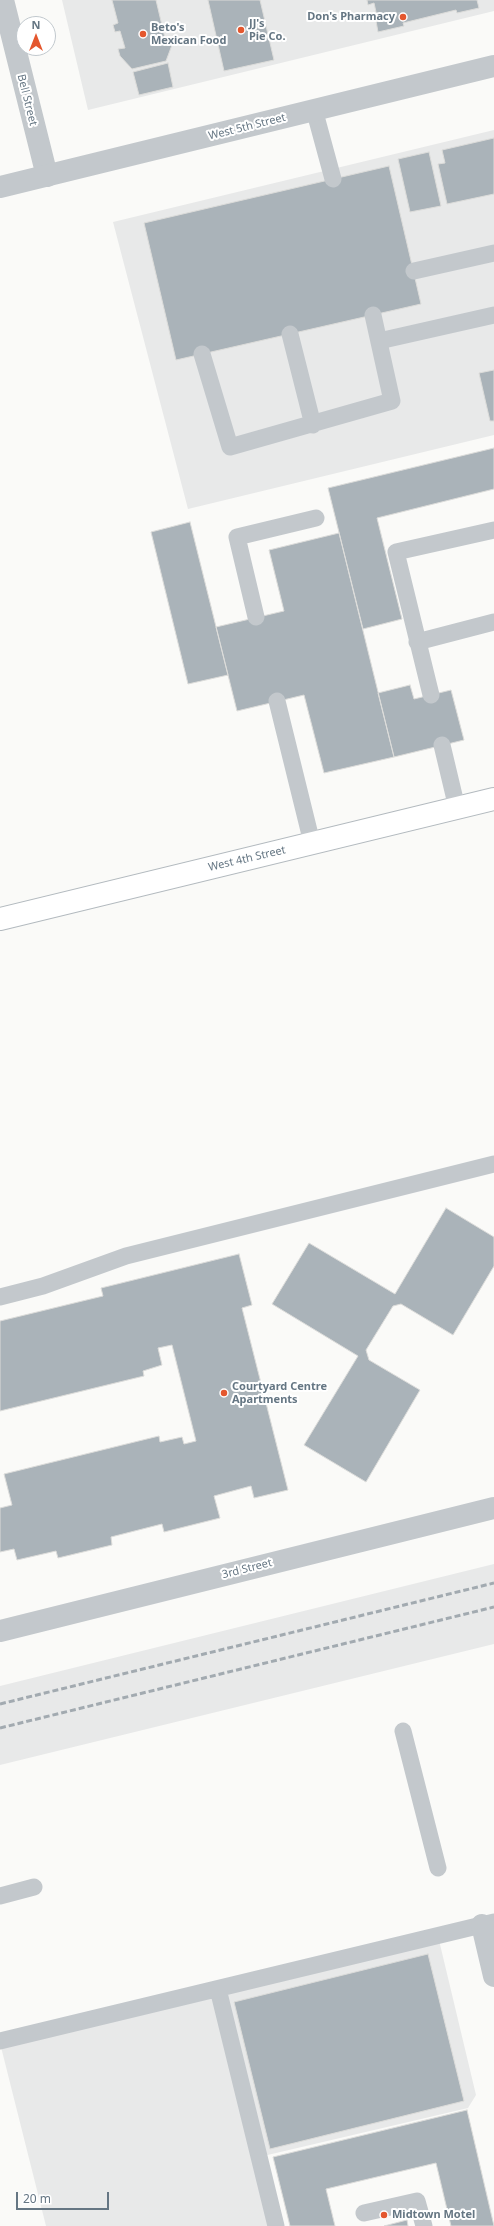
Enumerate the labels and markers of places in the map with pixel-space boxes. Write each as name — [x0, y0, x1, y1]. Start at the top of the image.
place label: Don's Pharmacy — [307, 10, 395, 24]
marker: Don's Pharmacy — [398, 12, 408, 22]
place label: JJ's Pie Co. — [249, 17, 286, 43]
place label: Beto's Mexican Food — [151, 21, 226, 47]
marker: JJ's Pie Co. — [236, 25, 246, 35]
marker: Beto's Mexican Food — [138, 29, 148, 39]
place label: Courtyard Centre Apartments — [232, 1380, 327, 1406]
marker: Courtyard Centre Apartments — [219, 1388, 229, 1398]
place label: Midtown Motel — [392, 2208, 475, 2222]
marker: Midtown Motel — [379, 2210, 389, 2220]

